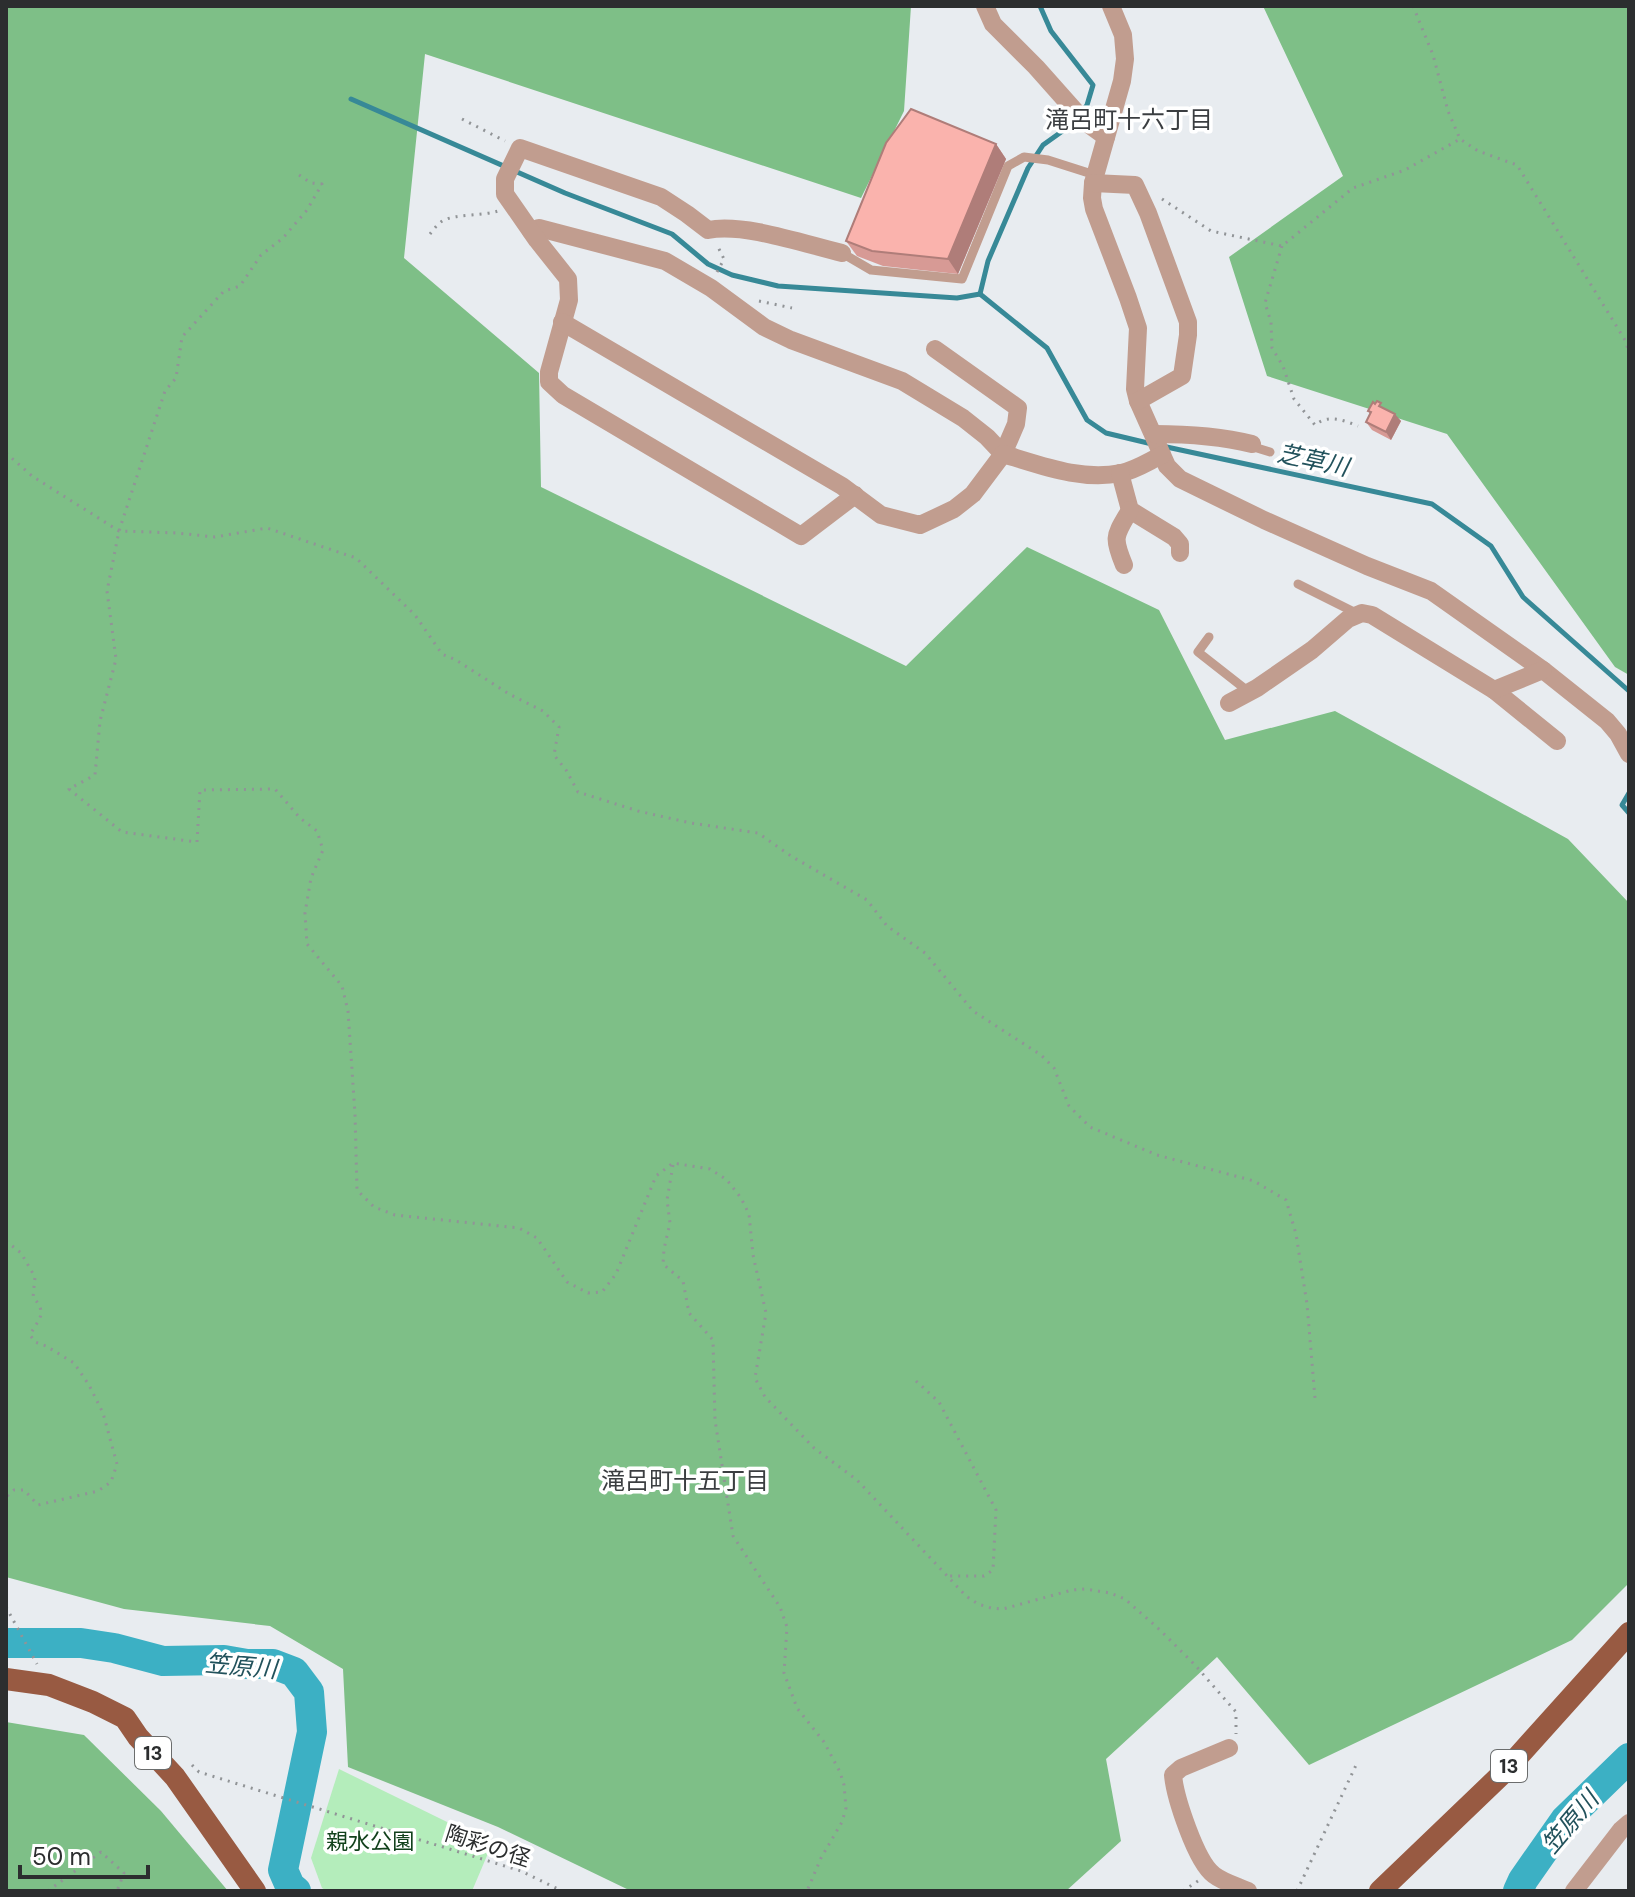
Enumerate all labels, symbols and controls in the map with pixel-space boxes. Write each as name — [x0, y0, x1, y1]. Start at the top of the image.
district label: 滝呂町十六丁目 — [1045, 104, 1213, 135]
water label: 芝草川 — [1275, 437, 1354, 483]
district label: 滝呂町十五丁目 — [601, 1465, 769, 1496]
water label: 笠原川 — [204, 1647, 281, 1685]
road number: 13 — [135, 1737, 171, 1769]
road number: 13 — [1491, 1750, 1527, 1782]
water label: 笠原川 — [1535, 1782, 1607, 1860]
street label: 陶彩の径 — [442, 1819, 534, 1873]
park label: 親水公園 — [326, 1827, 414, 1856]
scale bar — [20, 1829, 148, 1879]
text: 50 m — [32, 1841, 91, 1872]

